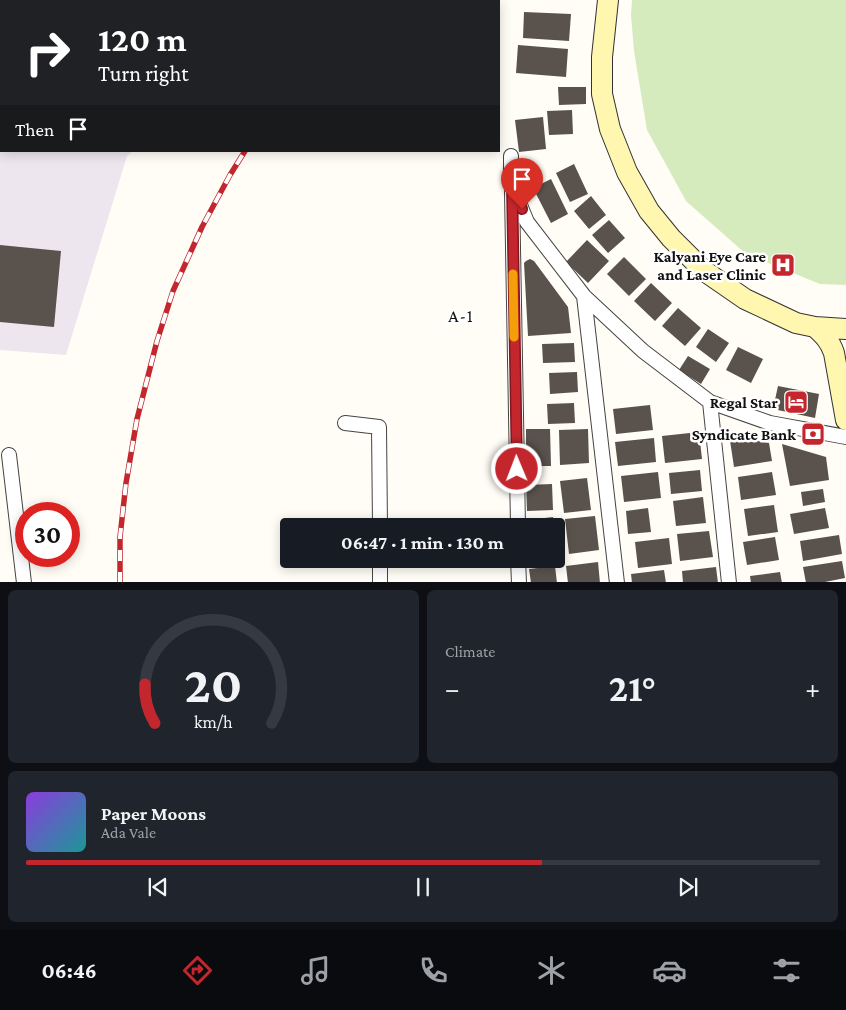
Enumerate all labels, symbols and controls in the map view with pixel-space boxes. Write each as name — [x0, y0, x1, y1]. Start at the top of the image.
icon: right — [15, 20, 80, 85]
text: 120 m — [98, 20, 187, 59]
text: Turn right — [98, 61, 189, 86]
icon: arrive — [64, 115, 92, 143]
text: Then — [15, 119, 54, 140]
pin — [501, 158, 543, 209]
icon: arrive — [508, 165, 536, 193]
place label: Kalyani Eye Care and Laser Clinic — [654, 248, 767, 283]
hospital icon: Kalyani Eye Care and Laser Clinic — [770, 252, 796, 278]
district label: A-1 — [448, 306, 474, 326]
hotel icon: Regal Star — [783, 389, 809, 415]
place label: Regal Star — [710, 394, 779, 411]
bank icon: Syndicate Bank — [800, 421, 826, 447]
place label: Syndicate Bank — [692, 426, 796, 443]
position arrow — [490, 442, 542, 494]
speed limit sign: 30 — [15, 502, 80, 567]
text: 06:47 · 1 min · 130 m — [341, 532, 504, 553]
text: Climate — [445, 643, 495, 660]
text: 20 — [184, 655, 243, 713]
text: 21° — [609, 667, 656, 709]
text: − — [445, 673, 460, 704]
text: + — [805, 673, 820, 704]
text: km/h — [194, 712, 233, 732]
text: Paper Moons — [101, 803, 206, 824]
text: Ada Vale — [101, 824, 156, 841]
icon: previous — [144, 873, 172, 901]
icon: pause — [409, 873, 437, 901]
icon: next — [674, 873, 702, 901]
icon: directions — [180, 953, 215, 988]
icon: music — [298, 953, 333, 988]
icon: phone — [416, 953, 451, 988]
icon: climate — [534, 953, 569, 988]
icon: car — [652, 953, 687, 988]
icon: filters — [769, 953, 804, 988]
text: 06:46 — [41, 958, 97, 983]

